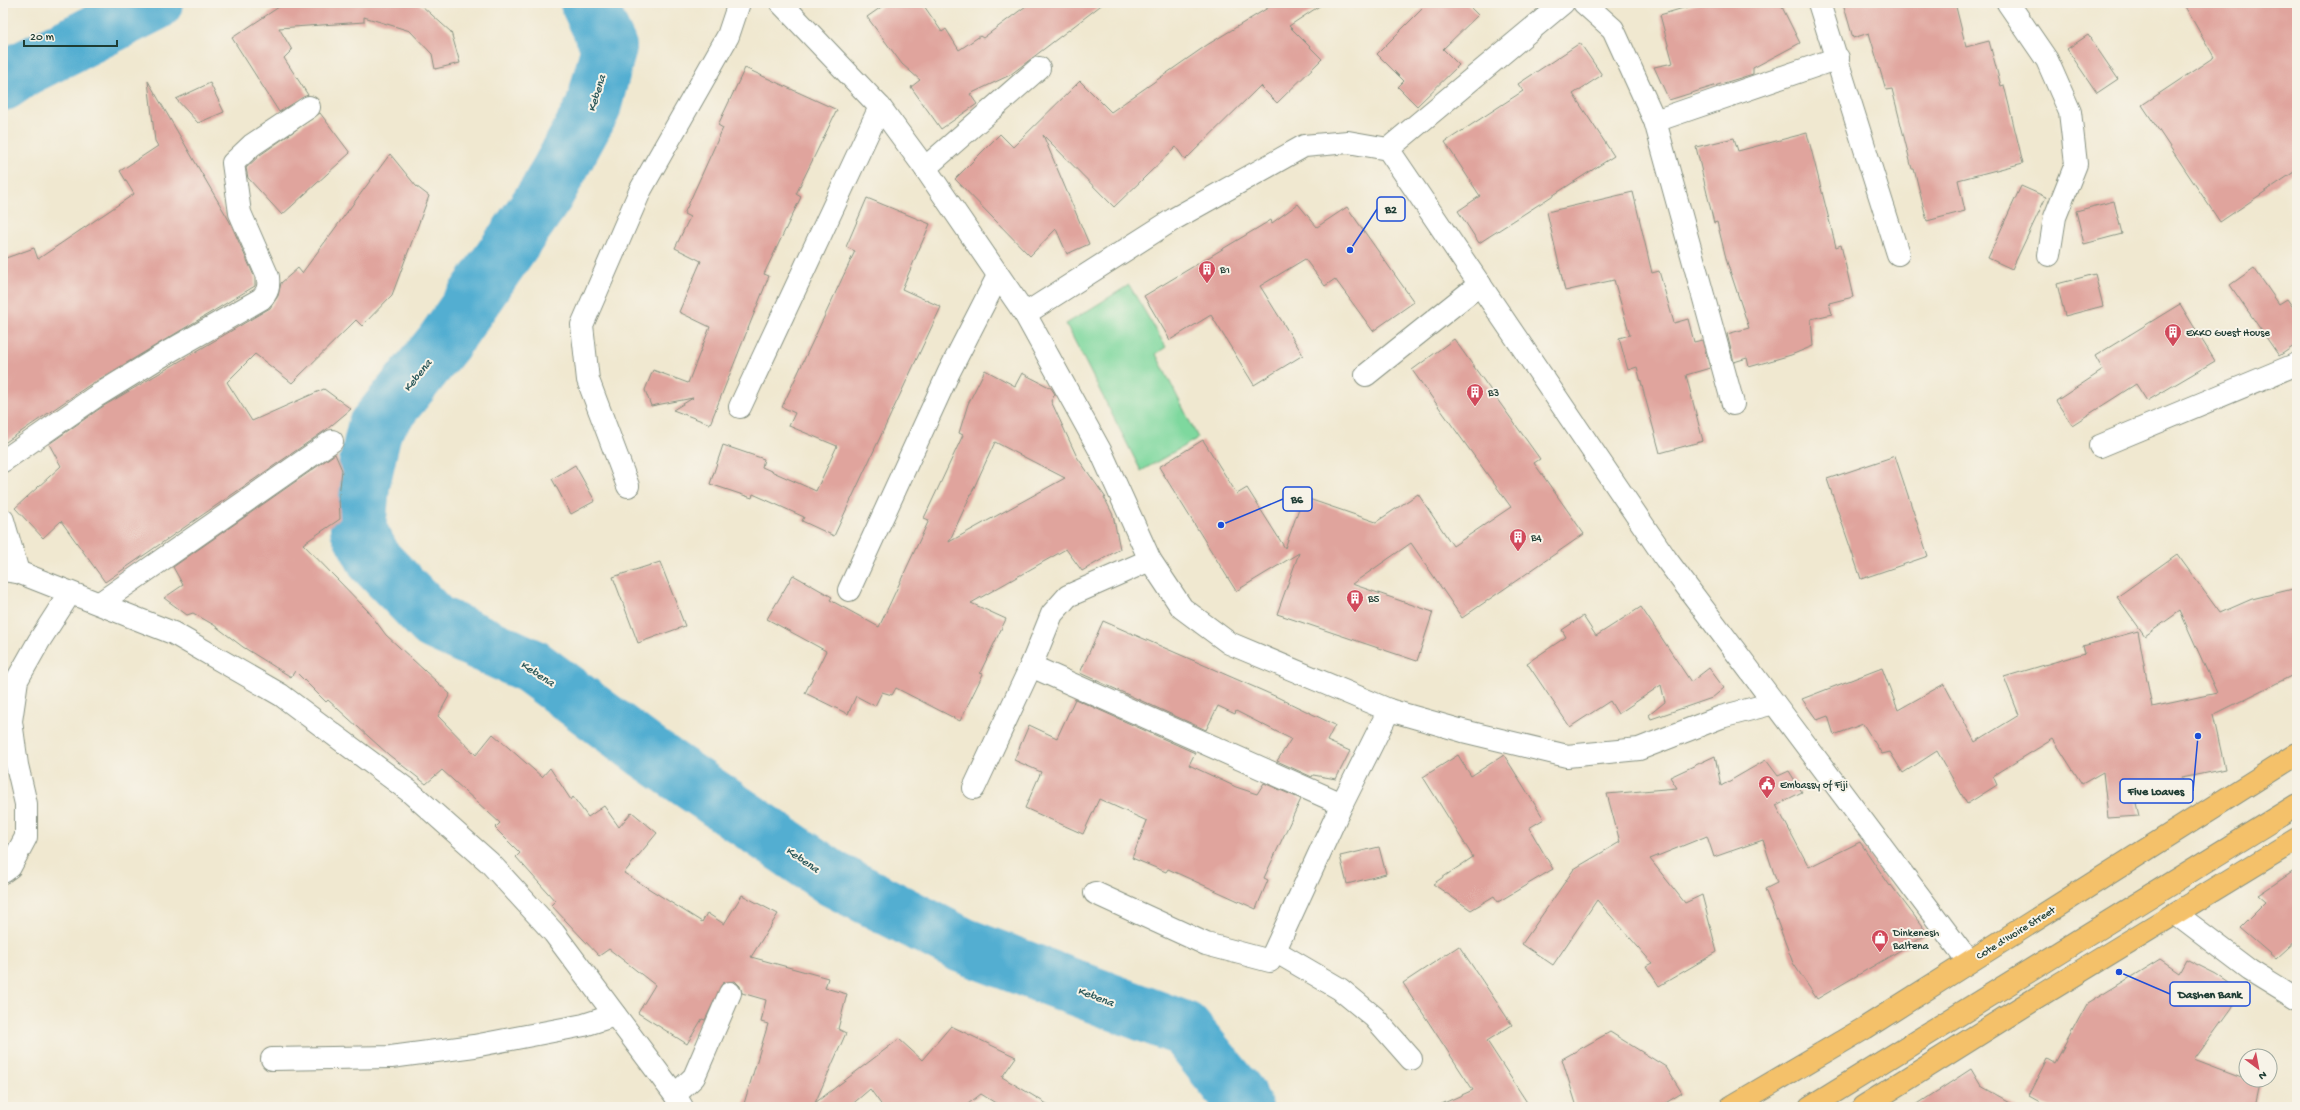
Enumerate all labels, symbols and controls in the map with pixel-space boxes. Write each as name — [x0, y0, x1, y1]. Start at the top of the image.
scale bar — [24, 22, 117, 48]
text: 20 m — [30, 31, 55, 45]
water label: Kebena — [586, 72, 611, 114]
callout: B2 — [1377, 197, 1405, 221]
text: B2 — [1384, 204, 1397, 218]
building icon: B1 — [1197, 259, 1217, 284]
place label: B1 — [1219, 265, 1230, 277]
building icon: EKKO Guest House — [2163, 322, 2183, 347]
place label: EKKO Guest House — [2186, 328, 2270, 340]
water label: Kebena — [401, 356, 437, 395]
building icon: B3 — [1465, 382, 1485, 407]
place label: B3 — [1487, 388, 1500, 400]
callout: B6 — [1283, 487, 1312, 511]
text: B6 — [1290, 494, 1304, 508]
building icon: B4 — [1508, 527, 1528, 552]
place label: B4 — [1530, 533, 1543, 545]
building icon: B5 — [1345, 588, 1365, 613]
place label: B5 — [1367, 594, 1380, 606]
water label: Kebena — [517, 659, 558, 692]
public building icon: Embassy of Fiji — [1757, 774, 1777, 799]
place label: Embassy of Fiji — [1780, 779, 1848, 792]
callout: Five Loaves — [2120, 779, 2193, 803]
text: Five Loaves — [2127, 786, 2185, 800]
water label: Kebena — [782, 844, 823, 878]
street label: Cote d'Ivoire Street — [1974, 904, 2059, 963]
shop icon: Dinkenesh Baltena — [1870, 928, 1890, 953]
place label: Dinkenesh Baltena — [1892, 928, 1939, 953]
callout: Dashen Bank — [2170, 982, 2250, 1006]
water label: Kebena — [1075, 985, 1117, 1012]
text: Dashen Bank — [2177, 989, 2244, 1003]
north arrow — [2238, 1048, 2278, 1088]
text: N — [2256, 1068, 2268, 1082]

